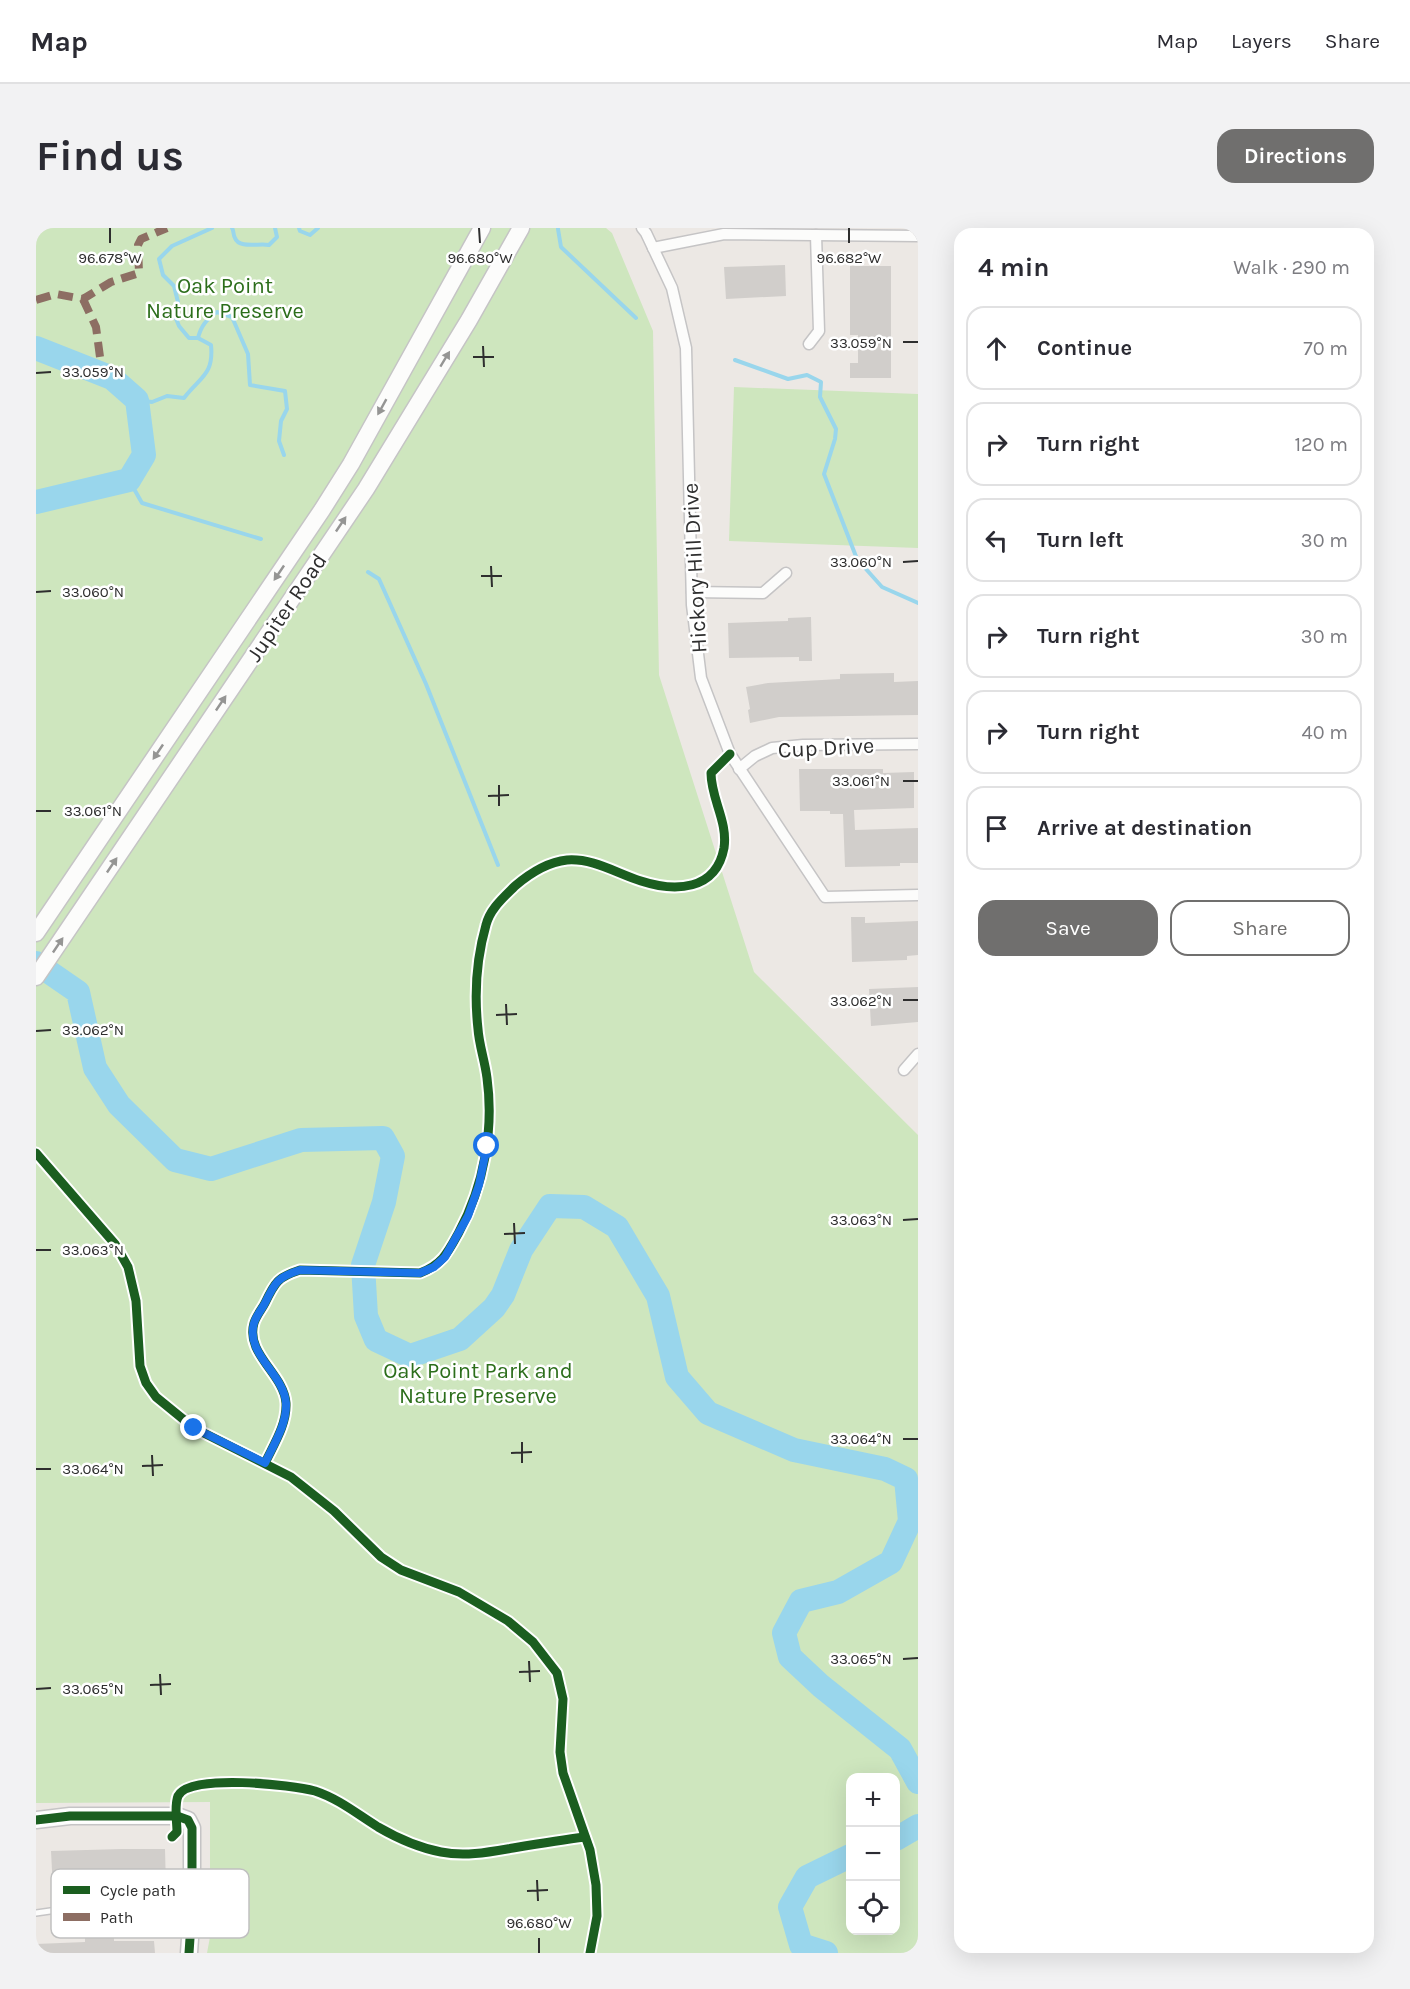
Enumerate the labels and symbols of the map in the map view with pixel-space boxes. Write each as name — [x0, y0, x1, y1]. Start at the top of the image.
text: 96.678°W — [78, 249, 142, 267]
text: 96.680°W — [447, 249, 513, 267]
text: 96.682°W — [817, 249, 882, 267]
park label: Oak Point Nature Preserve — [146, 273, 304, 324]
text: 33.059°N — [830, 334, 892, 352]
one-way arrow — [440, 351, 451, 367]
text: 33.059°N — [62, 363, 124, 381]
one-way arrow — [377, 399, 387, 416]
street label: Hickory Hill Drive — [678, 482, 712, 654]
one-way arrow — [335, 517, 347, 533]
street label: Jupiter Road — [241, 548, 333, 667]
text: 33.060°N — [830, 553, 892, 571]
one-way arrow — [274, 565, 285, 581]
text: 33.060°N — [62, 583, 124, 601]
one-way arrow — [215, 695, 226, 712]
street label: Cup Drive — [777, 732, 875, 764]
one-way arrow — [153, 744, 164, 760]
text: 33.061°N — [832, 772, 890, 790]
text: 33.061°N — [64, 802, 122, 820]
one-way arrow — [106, 858, 118, 874]
one-way arrow — [52, 937, 63, 954]
text: 33.062°N — [830, 992, 892, 1010]
text: 33.062°N — [62, 1021, 124, 1039]
route start — [473, 1132, 499, 1158]
text: 33.063°N — [830, 1211, 892, 1229]
text: 33.063°N — [62, 1241, 124, 1259]
park label: Oak Point Park and Nature Preserve — [383, 1358, 573, 1409]
route end — [180, 1414, 206, 1440]
text: 33.064°N — [830, 1430, 892, 1448]
text: 33.064°N — [62, 1460, 124, 1478]
text: 33.065°N — [830, 1650, 892, 1668]
text: 33.065°N — [62, 1680, 124, 1698]
legend — [51, 1869, 249, 1938]
text: Cycle path — [100, 1881, 176, 1900]
text: Path — [100, 1908, 133, 1927]
text: 96.680°W — [506, 1914, 572, 1932]

